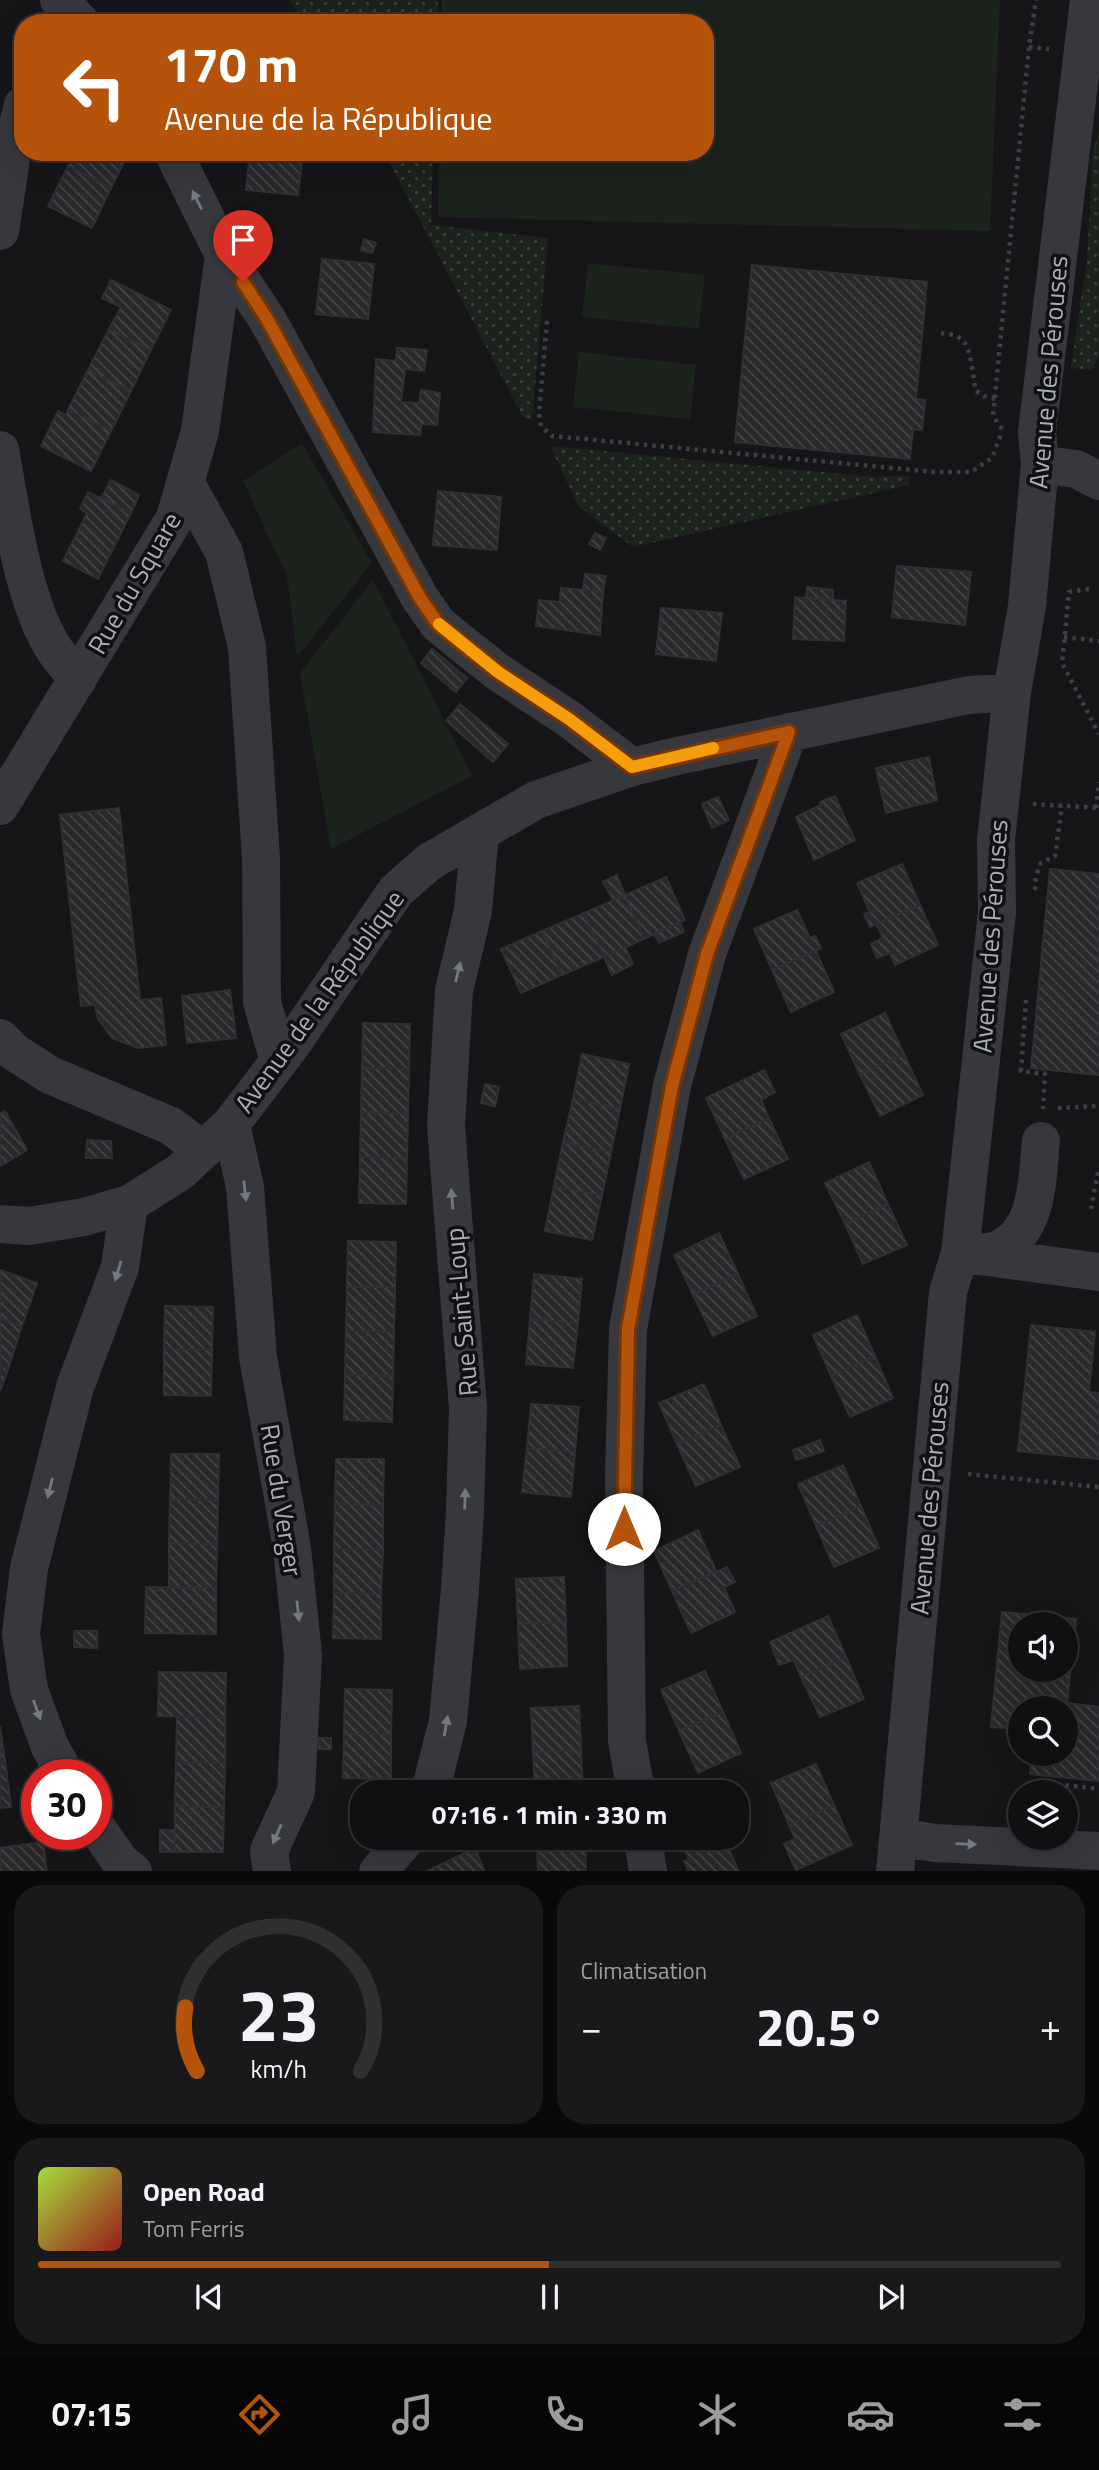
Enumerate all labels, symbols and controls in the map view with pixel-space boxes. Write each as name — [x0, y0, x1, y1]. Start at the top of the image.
text: 170 m — [164, 26, 298, 101]
icon: left — [49, 42, 140, 133]
text: Avenue de la République — [164, 94, 492, 142]
one-way arrow — [191, 190, 202, 210]
pin — [213, 210, 273, 282]
icon: arrive — [224, 221, 262, 259]
street label: Avenue des Pérouses — [1018, 254, 1078, 490]
street label: Rue du Square — [78, 505, 190, 661]
street label: Avenue des Pérouses — [962, 818, 1018, 1054]
street label: Avenue de la République — [225, 882, 413, 1120]
one-way arrow — [453, 961, 464, 983]
one-way arrow — [239, 1180, 250, 1202]
one-way arrow — [446, 1188, 457, 1210]
street label: Rue Saint-Loup — [434, 1226, 488, 1398]
one-way arrow — [112, 1261, 122, 1282]
street label: Avenue des Pérouses — [899, 1380, 959, 1616]
street label: Rue du Verger — [251, 1421, 313, 1579]
one-way arrow — [44, 1477, 55, 1499]
one-way arrow — [460, 1488, 471, 1510]
position arrow — [587, 1492, 661, 1566]
one-way arrow — [293, 1600, 304, 1622]
map controls — [1008, 1612, 1078, 1850]
button: sound — [1008, 1612, 1078, 1682]
button: search — [1008, 1696, 1078, 1766]
one-way arrow — [31, 1700, 42, 1721]
one-way arrow — [441, 1715, 452, 1737]
speed limit sign: 30 — [21, 1759, 112, 1850]
button: layers — [1008, 1780, 1078, 1850]
text: 07:16 · 1 min · 330 m — [432, 1795, 667, 1834]
one-way arrow — [271, 1823, 282, 1844]
one-way arrow — [955, 1839, 977, 1850]
text: Climatisation — [581, 1953, 707, 1988]
text: 23 — [237, 1959, 319, 2069]
text: 20.5° — [756, 1987, 886, 2066]
text: − — [581, 1998, 602, 2056]
text: + — [1040, 1998, 1061, 2056]
text: km/h — [250, 2049, 307, 2087]
text: Open Road — [143, 2172, 265, 2211]
text: Tom Ferris — [143, 2211, 244, 2246]
icon: previous — [190, 2278, 228, 2316]
icon: pause — [531, 2278, 569, 2316]
icon: next — [872, 2278, 910, 2316]
text: 07:15 — [52, 2390, 132, 2438]
icon: directions — [235, 2390, 284, 2439]
icon: music — [388, 2390, 437, 2439]
icon: phone — [540, 2390, 589, 2439]
icon: climate — [693, 2390, 742, 2439]
icon: car — [846, 2390, 895, 2439]
icon: filters — [998, 2390, 1047, 2439]

